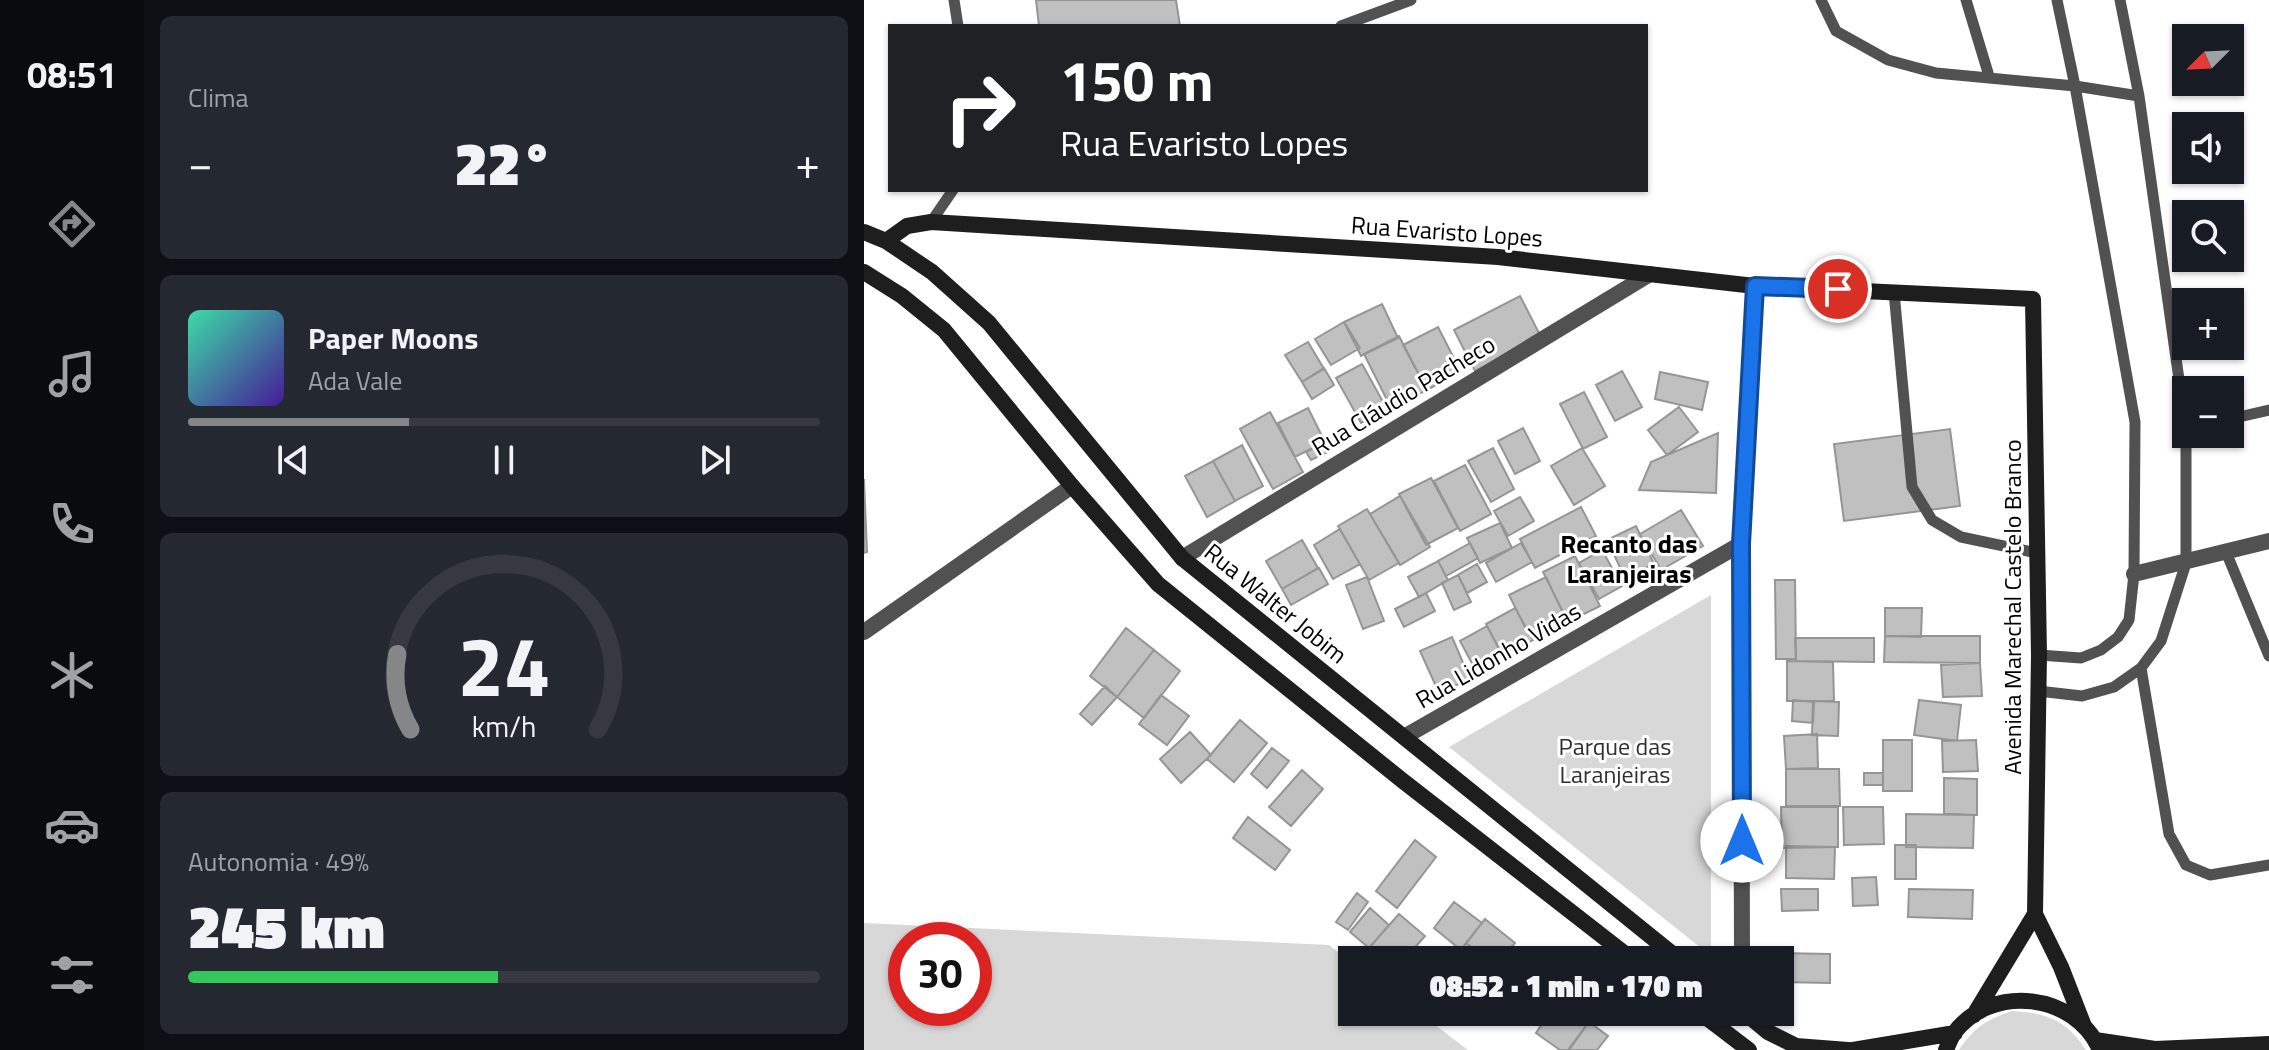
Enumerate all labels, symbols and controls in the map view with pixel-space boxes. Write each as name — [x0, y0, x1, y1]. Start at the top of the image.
north arrow — [2172, 24, 2244, 96]
map controls — [2172, 24, 2244, 448]
text: 150 m — [1060, 38, 1213, 123]
text: 08:51 — [27, 47, 117, 102]
icon: right — [928, 56, 1032, 160]
text: Clima — [188, 78, 249, 117]
button: sound — [2172, 112, 2244, 184]
text: Rua Evaristo Lopes — [1060, 115, 1348, 170]
text: 22° — [455, 117, 554, 208]
text: − — [188, 129, 213, 196]
text: + — [795, 129, 820, 196]
icon: directions — [44, 196, 100, 252]
button: search — [2172, 200, 2244, 272]
street label: Rua Evaristo Lopes — [1350, 206, 1544, 256]
pin — [1804, 255, 1872, 323]
icon: arrive — [1816, 267, 1860, 311]
button: + — [2172, 288, 2244, 360]
text: Paper Moons — [308, 315, 478, 361]
street label: Rua Cláudio Pacheco — [1304, 326, 1502, 464]
icon: music — [44, 346, 100, 402]
text: Ada Vale — [308, 361, 402, 400]
button: − — [2172, 376, 2244, 448]
icon: previous — [271, 438, 315, 482]
icon: pause — [482, 438, 526, 482]
icon: next — [693, 438, 737, 482]
street label: Avenida Marechal Castelo Branco — [1994, 439, 2030, 775]
icon: phone — [44, 496, 100, 552]
district label: Recanto das Laranjeiras — [1560, 524, 1698, 593]
street label: Rua Walter Jobim — [1197, 534, 1355, 672]
street label: Rua Lidonho Vidas — [1409, 593, 1587, 717]
text: 24 — [457, 602, 551, 728]
icon: climate — [44, 647, 100, 703]
text: km/h — [472, 705, 536, 748]
park label: Parque das Laranjeiras — [1559, 728, 1671, 792]
icon: car — [44, 797, 100, 853]
position arrow — [1700, 799, 1784, 883]
text: Autonomia · 49% — [188, 842, 369, 881]
text: 245 km — [188, 880, 385, 971]
speed limit sign: 30 — [888, 922, 992, 1026]
icon: filters — [44, 947, 100, 1003]
text: 08:52 · 1 min · 170 m — [1430, 963, 1702, 1009]

